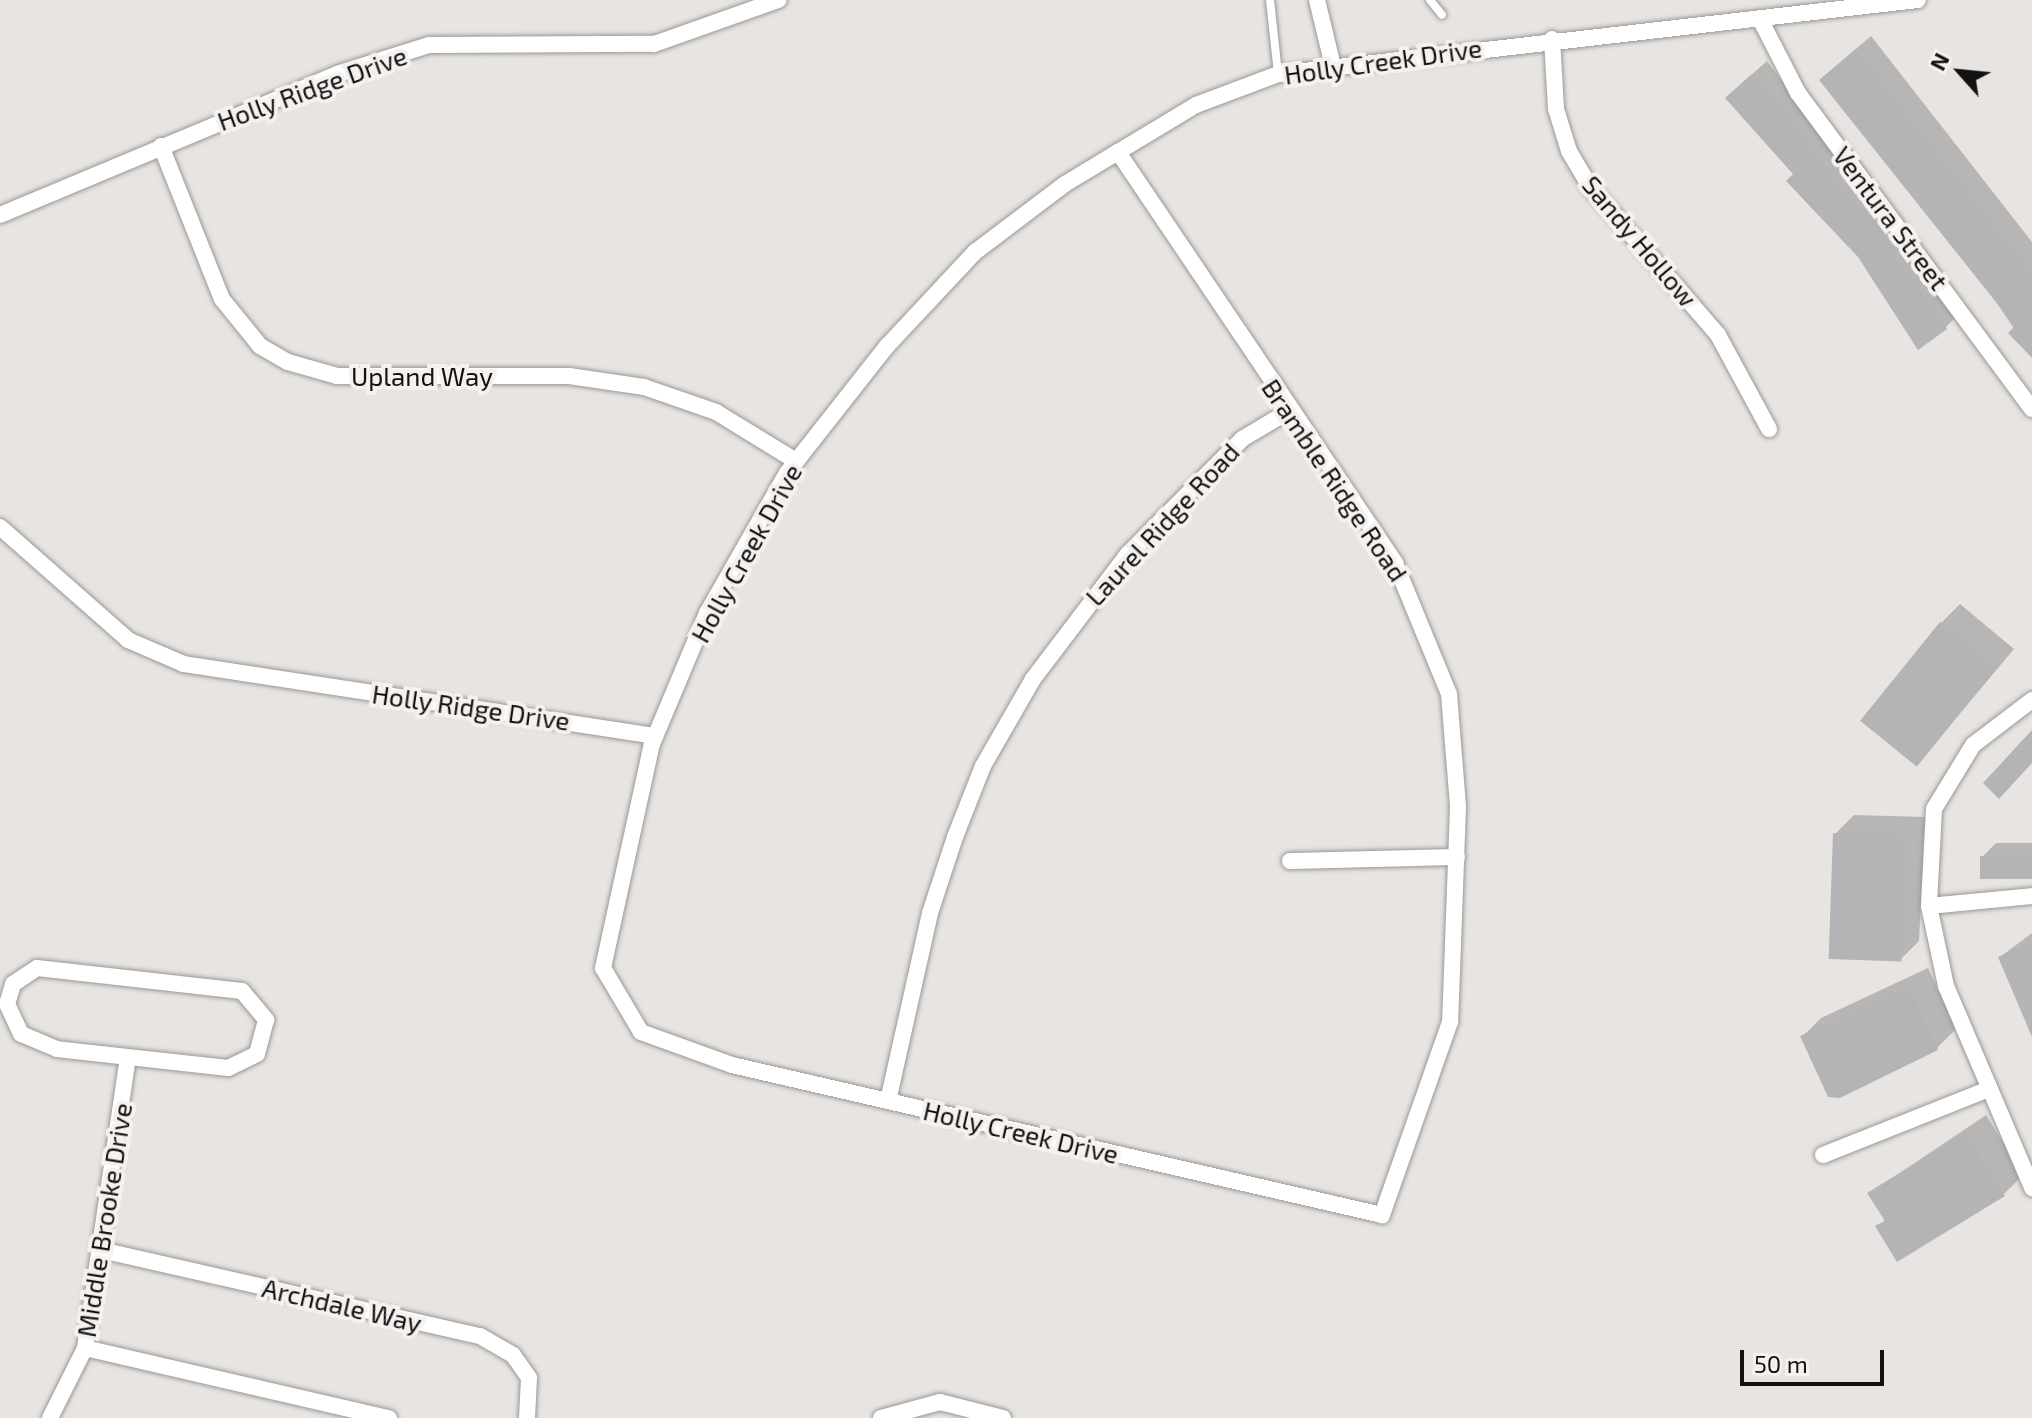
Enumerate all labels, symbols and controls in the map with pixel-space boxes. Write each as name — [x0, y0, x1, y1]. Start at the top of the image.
street label: Holly Creek Drive — [1282, 32, 1484, 90]
north arrow — [1920, 32, 2000, 112]
street label: Holly Ridge Drive — [213, 39, 411, 137]
text: N — [1923, 48, 1954, 74]
street label: Ventura Street — [1827, 140, 1955, 296]
street label: Sandy Hollow — [1576, 169, 1704, 313]
street label: Upland Way — [351, 360, 493, 392]
street label: Bramble Ridge Road — [1256, 373, 1414, 587]
street label: Laurel Ridge Road — [1078, 436, 1246, 612]
street label: Holly Creek Drive — [684, 458, 808, 648]
street label: Holly Ridge Drive — [370, 678, 572, 736]
street label: Holly Creek Drive — [920, 1094, 1122, 1170]
street label: Middle Brooke Drive — [70, 1101, 138, 1339]
street label: Archdale Way — [259, 1271, 425, 1339]
scale bar — [1744, 1334, 1888, 1384]
text: 50 m — [1754, 1349, 1808, 1378]

